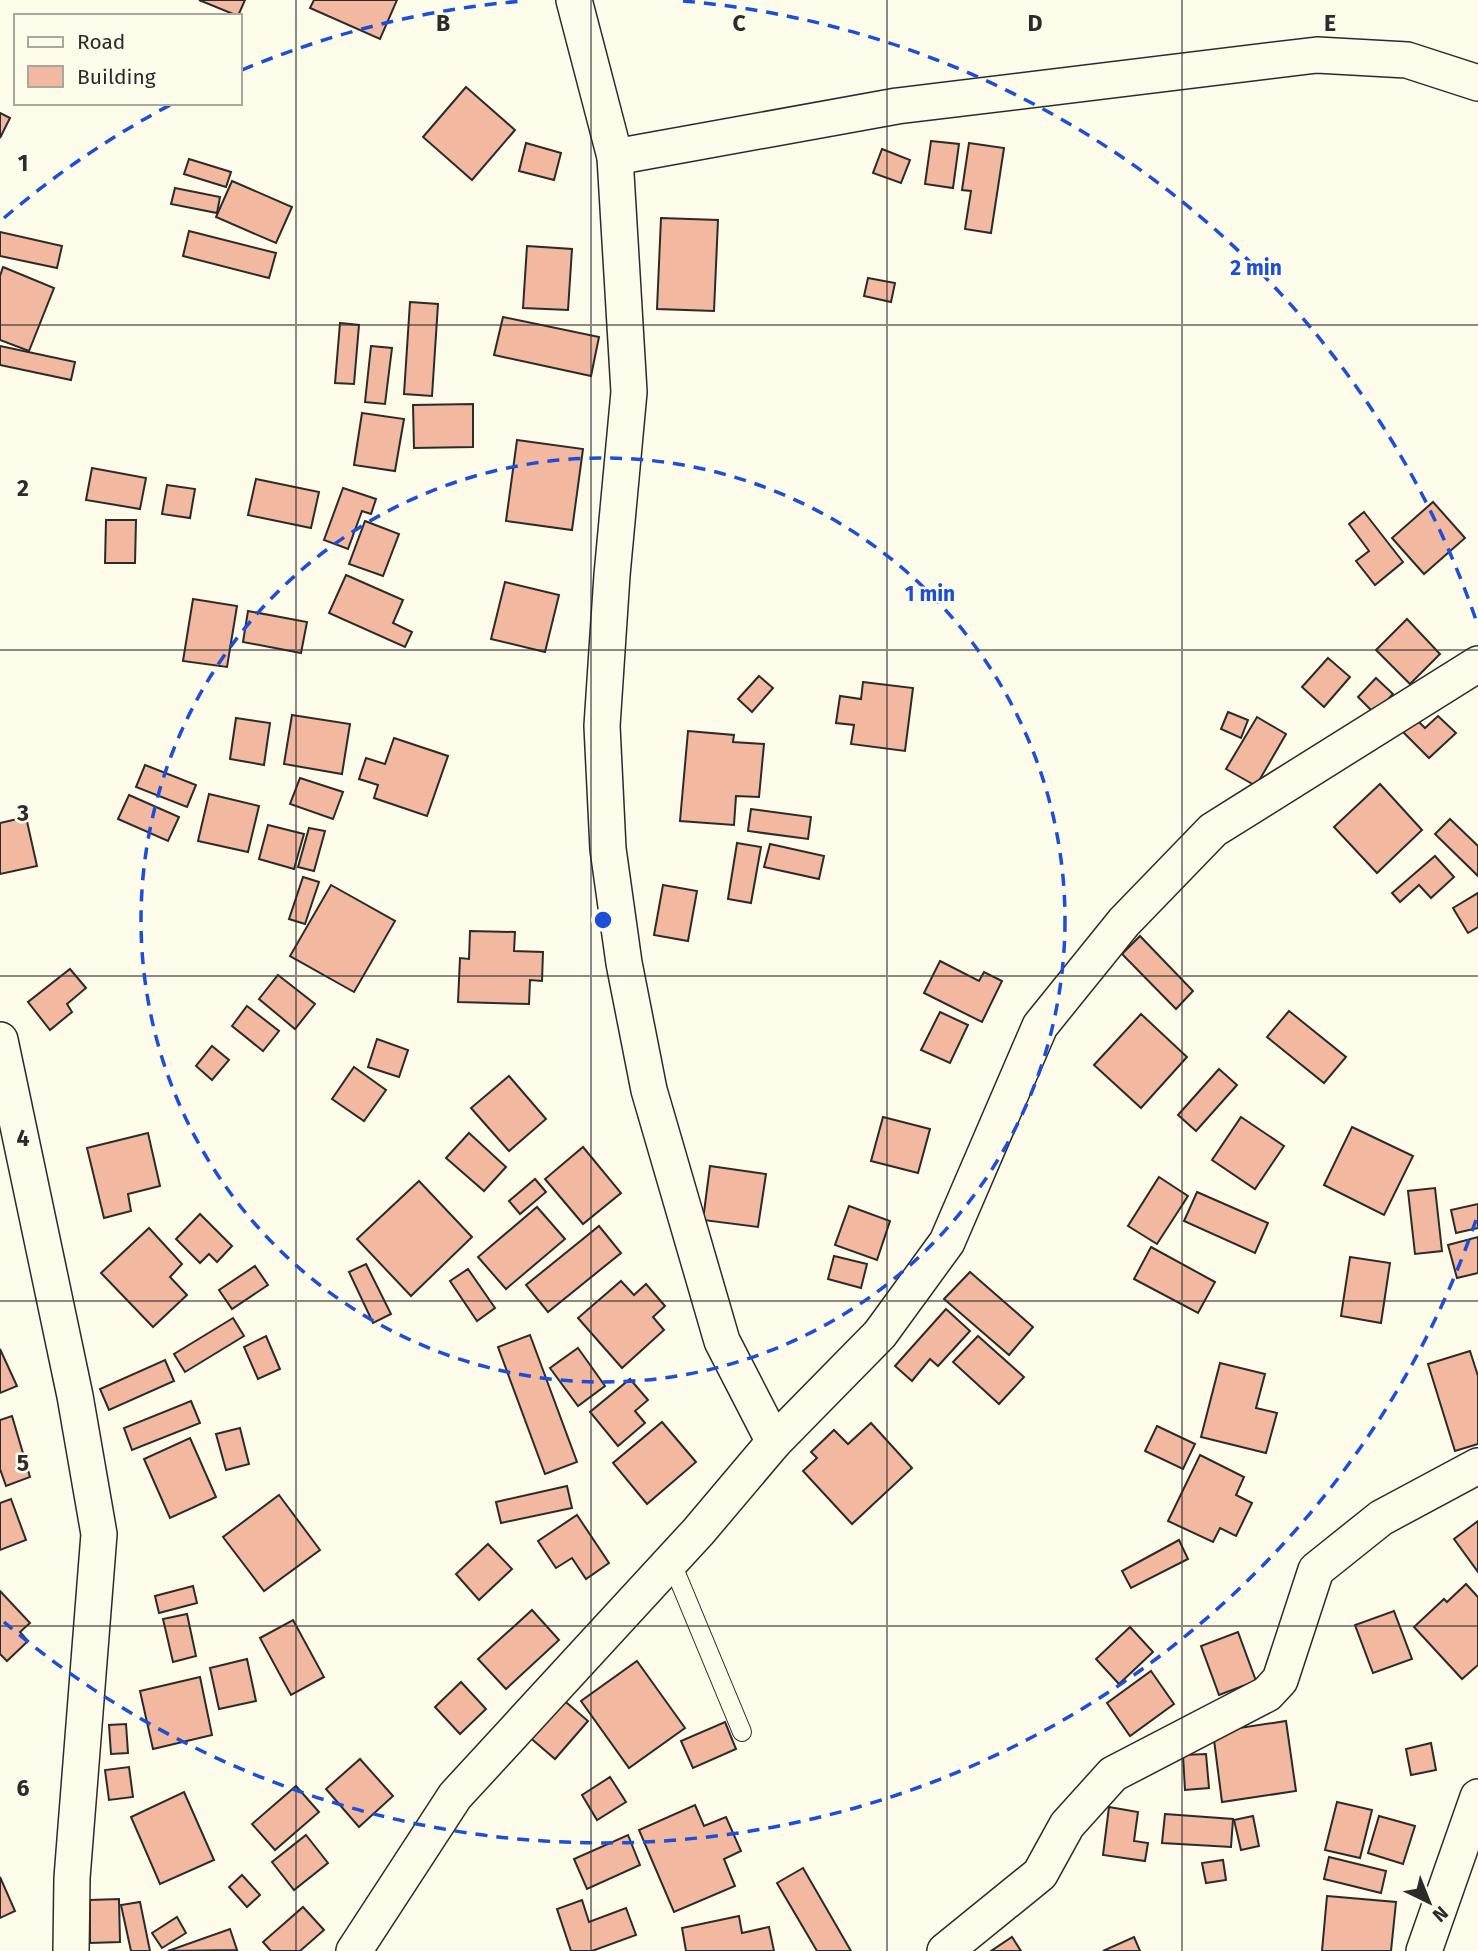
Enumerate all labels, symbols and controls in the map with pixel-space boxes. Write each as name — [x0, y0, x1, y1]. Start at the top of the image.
text: B — [436, 9, 450, 37]
text: C — [732, 9, 746, 37]
text: D — [1028, 9, 1043, 37]
text: E — [1324, 9, 1336, 37]
legend — [14, 14, 242, 105]
text: Road — [77, 29, 125, 55]
text: Building — [77, 64, 156, 90]
text: 1 — [18, 149, 28, 177]
text: 2 min — [1230, 255, 1282, 281]
text: 2 — [17, 474, 29, 502]
text: 1 min — [905, 581, 955, 607]
text: 3 — [16, 799, 29, 827]
centre of rings — [591, 908, 615, 932]
text: 4 — [17, 1124, 30, 1152]
text: 5 — [17, 1449, 29, 1477]
text: 6 — [17, 1774, 30, 1802]
north arrow — [1394, 1867, 1464, 1937]
text: N — [1428, 1901, 1453, 1927]

